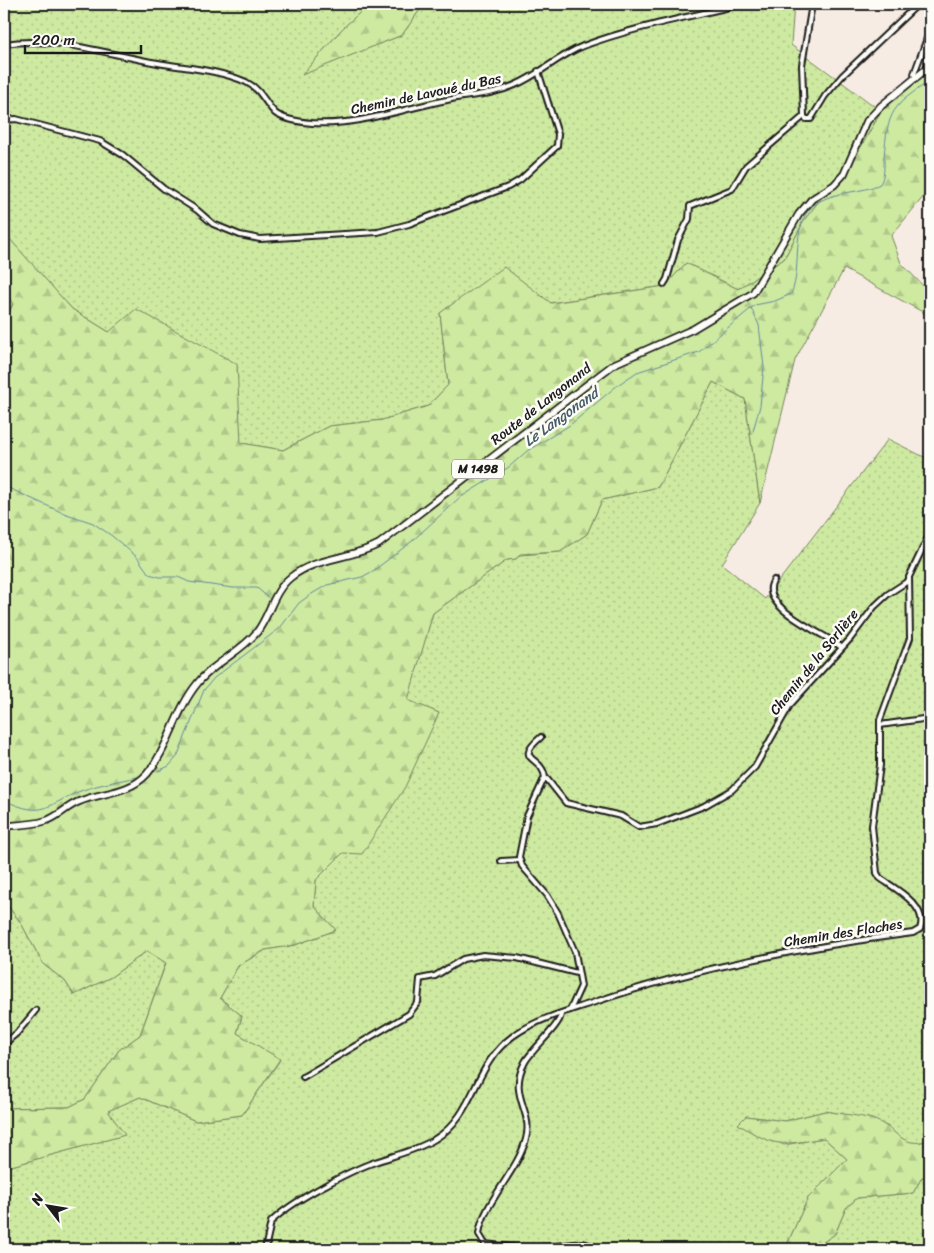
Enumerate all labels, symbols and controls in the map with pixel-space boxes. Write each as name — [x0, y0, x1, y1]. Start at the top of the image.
scale bar — [25, 22, 141, 54]
text: 200 m — [32, 27, 76, 53]
street label: Chemin de Lavoué du Bas — [348, 66, 504, 122]
street label: Route de Langonand — [485, 355, 598, 452]
water label: Le Langonand — [518, 378, 607, 453]
road number: M 1498 — [452, 459, 504, 478]
street label: Chemin de la Sorlière — [763, 603, 865, 721]
street label: Chemin des Flaches — [782, 911, 904, 955]
north arrow — [22, 1180, 72, 1230]
text: N — [24, 1189, 51, 1211]

